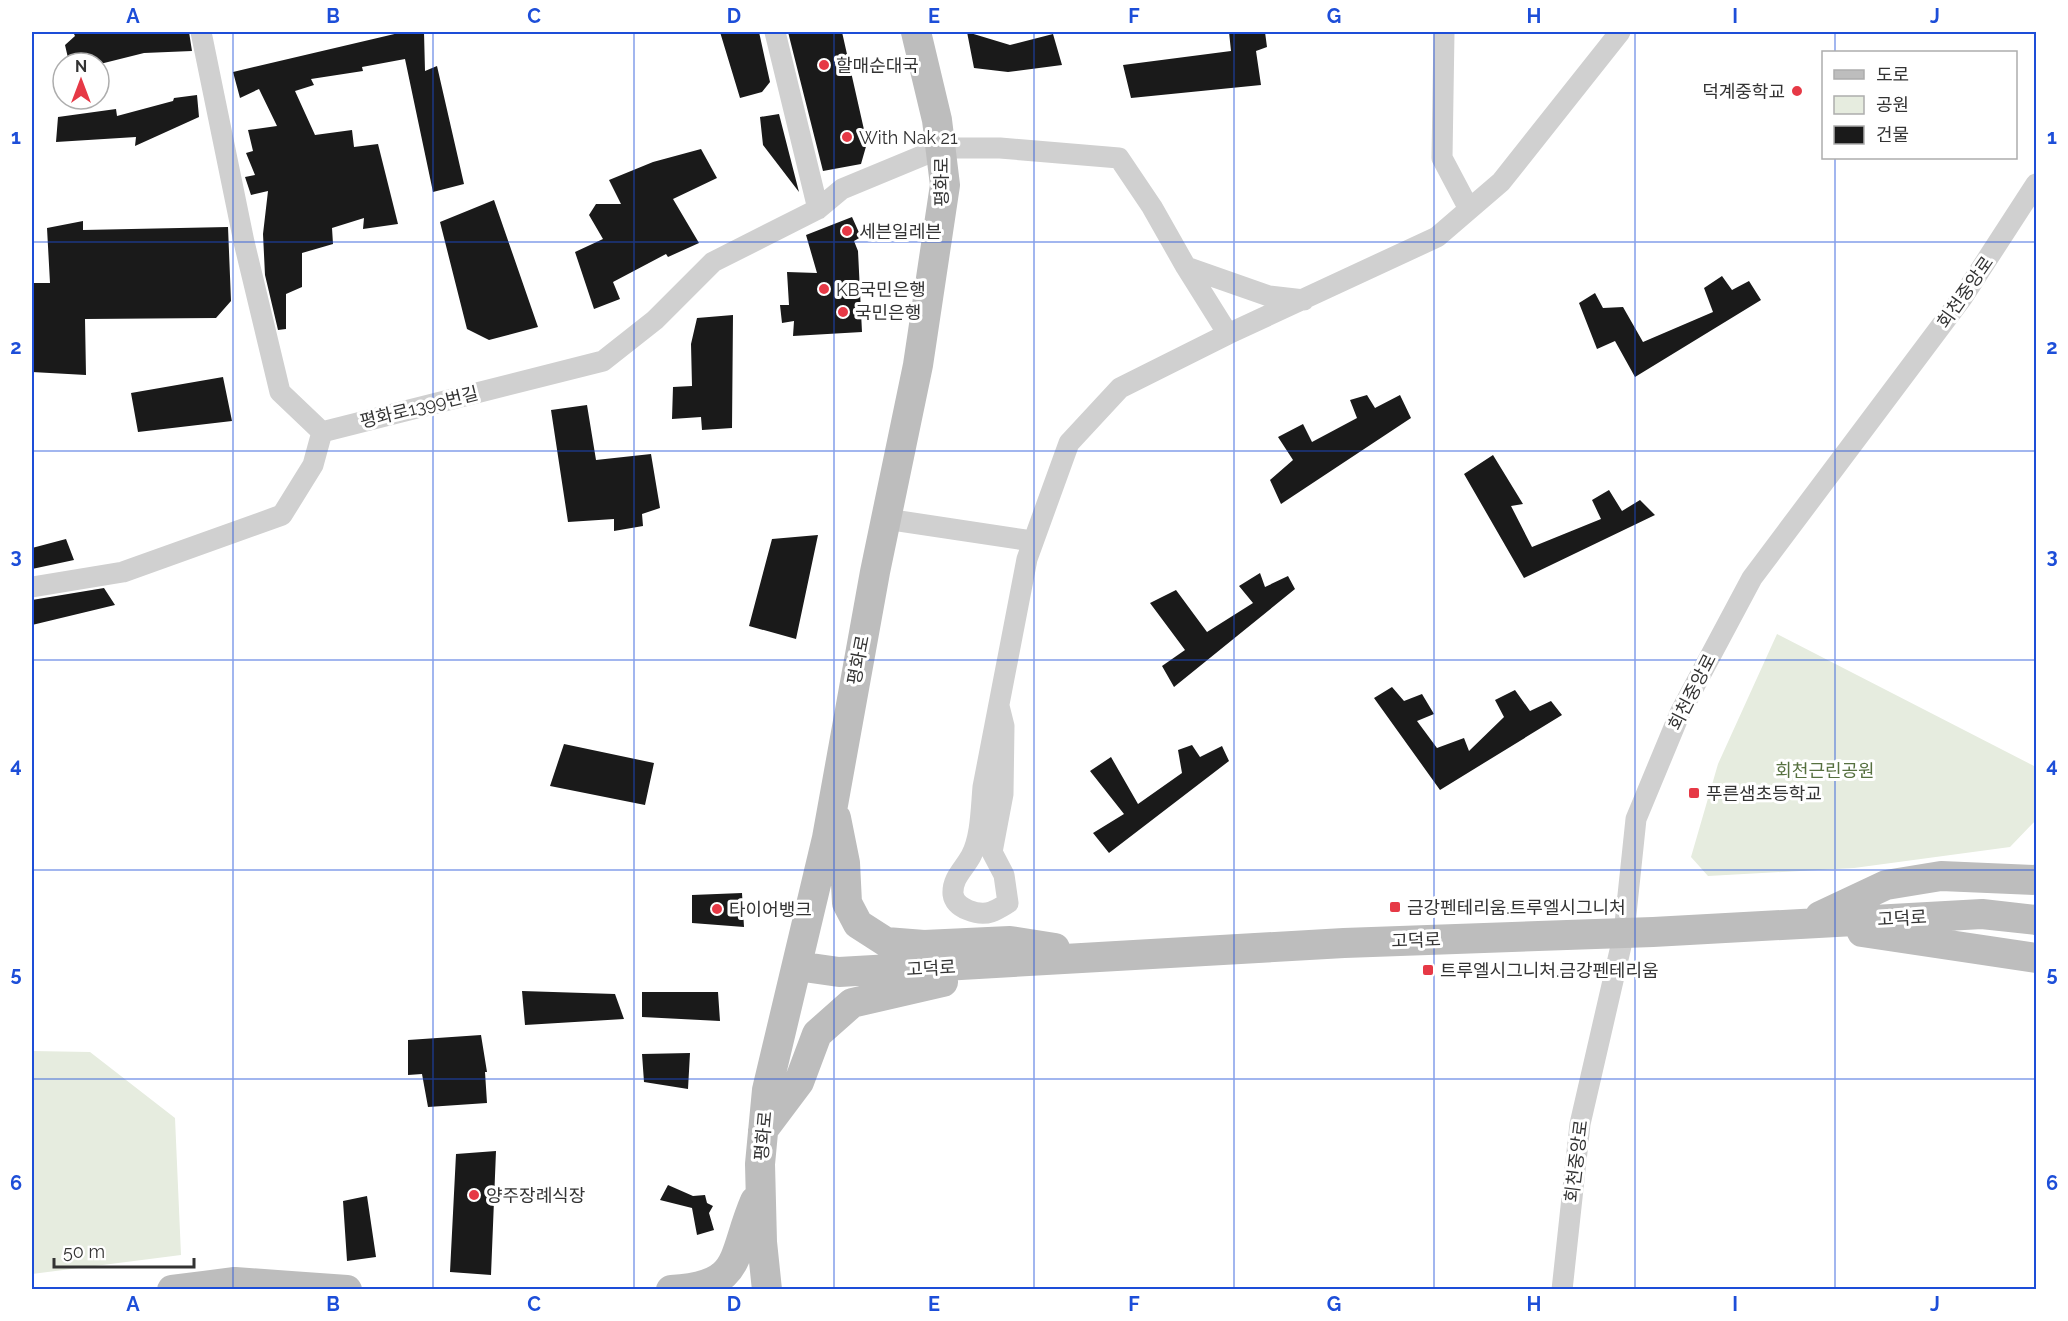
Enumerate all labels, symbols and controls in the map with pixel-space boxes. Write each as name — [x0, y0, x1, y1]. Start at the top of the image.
text: A — [126, 4, 140, 28]
text: B — [326, 4, 340, 28]
text: C — [527, 4, 541, 28]
text: D — [727, 4, 741, 28]
text: E — [928, 4, 940, 28]
text: F — [1128, 4, 1140, 28]
text: G — [1327, 4, 1341, 28]
text: H — [1527, 4, 1541, 28]
text: I — [1732, 4, 1738, 28]
text: J — [1930, 4, 1940, 28]
north arrow — [51, 51, 111, 111]
legend — [1822, 51, 2017, 159]
place label: 할매순대국 — [836, 55, 919, 76]
text: N — [75, 57, 87, 76]
marker: 할매순대국 — [817, 58, 831, 72]
text: 도로 — [1876, 64, 1909, 85]
place label: 덕계중학교 — [1702, 81, 1785, 102]
marker: 덕계중학교 — [1790, 84, 1804, 98]
text: 공원 — [1876, 94, 1909, 115]
text: 건물 — [1876, 124, 1909, 145]
text: 1 — [11, 125, 21, 149]
text: 1 — [2047, 125, 2057, 149]
place label: With Nak 21 — [859, 127, 958, 148]
marker: With Nak 21 — [840, 130, 854, 144]
street label: 평화로 — [931, 157, 952, 207]
place label: 세븐일레븐 — [859, 221, 942, 242]
marker: 세븐일레븐 — [840, 224, 854, 238]
street label: 회천중앙로 — [1933, 252, 1997, 332]
place label: KB국민은행 — [836, 279, 926, 300]
marker: KB국민은행 — [817, 282, 831, 296]
place label: 국민은행 — [855, 302, 921, 323]
marker: 국민은행 — [836, 305, 850, 319]
text: 2 — [10, 335, 22, 359]
text: 2 — [2046, 335, 2058, 359]
street label: 평화로1399번길 — [358, 382, 480, 432]
text: 3 — [10, 544, 22, 568]
text: 3 — [2046, 544, 2058, 568]
street label: 평화로 — [843, 634, 873, 686]
street label: 회천중앙로 — [1664, 650, 1720, 734]
text: 4 — [10, 753, 22, 777]
text: 4 — [2046, 753, 2058, 777]
park label: 회천근린공원 — [1775, 760, 1875, 781]
place label: 푸른샘초등학교 — [1706, 783, 1822, 804]
marker: 푸른샘초등학교 — [1687, 786, 1701, 800]
place label: 금강펜테리움.트루엘시그니처 — [1407, 897, 1626, 918]
place label: 타이어뱅크 — [729, 899, 812, 920]
marker: 금강펜테리움.트루엘시그니처 — [1388, 900, 1402, 914]
marker: 타이어뱅크 — [710, 902, 724, 916]
street label: 고덕로 — [1877, 906, 1927, 930]
street label: 고덕로 — [1391, 929, 1441, 951]
street label: 고덕로 — [906, 956, 956, 980]
place label: 트루엘시그니처.금강펜테리움 — [1440, 960, 1659, 981]
text: 5 — [10, 962, 22, 986]
text: 5 — [2046, 962, 2058, 986]
marker: 트루엘시그니처.금강펜테리움 — [1421, 963, 1435, 977]
street label: 평화로 — [750, 1110, 776, 1162]
street label: 회천중앙로 — [1561, 1119, 1591, 1203]
text: 6 — [10, 1171, 22, 1195]
text: 6 — [2046, 1171, 2058, 1195]
place label: 양주장례식장 — [486, 1185, 585, 1206]
marker: 양주장례식장 — [467, 1188, 481, 1202]
scale bar — [54, 1231, 194, 1269]
text: 50 m — [63, 1241, 105, 1262]
text: A — [126, 1292, 140, 1316]
text: B — [326, 1292, 340, 1316]
text: C — [527, 1292, 541, 1316]
text: D — [727, 1292, 741, 1316]
text: E — [928, 1292, 940, 1316]
text: F — [1128, 1292, 1140, 1316]
text: G — [1327, 1292, 1341, 1316]
text: H — [1527, 1292, 1541, 1316]
text: I — [1732, 1292, 1738, 1316]
text: J — [1930, 1292, 1940, 1316]

